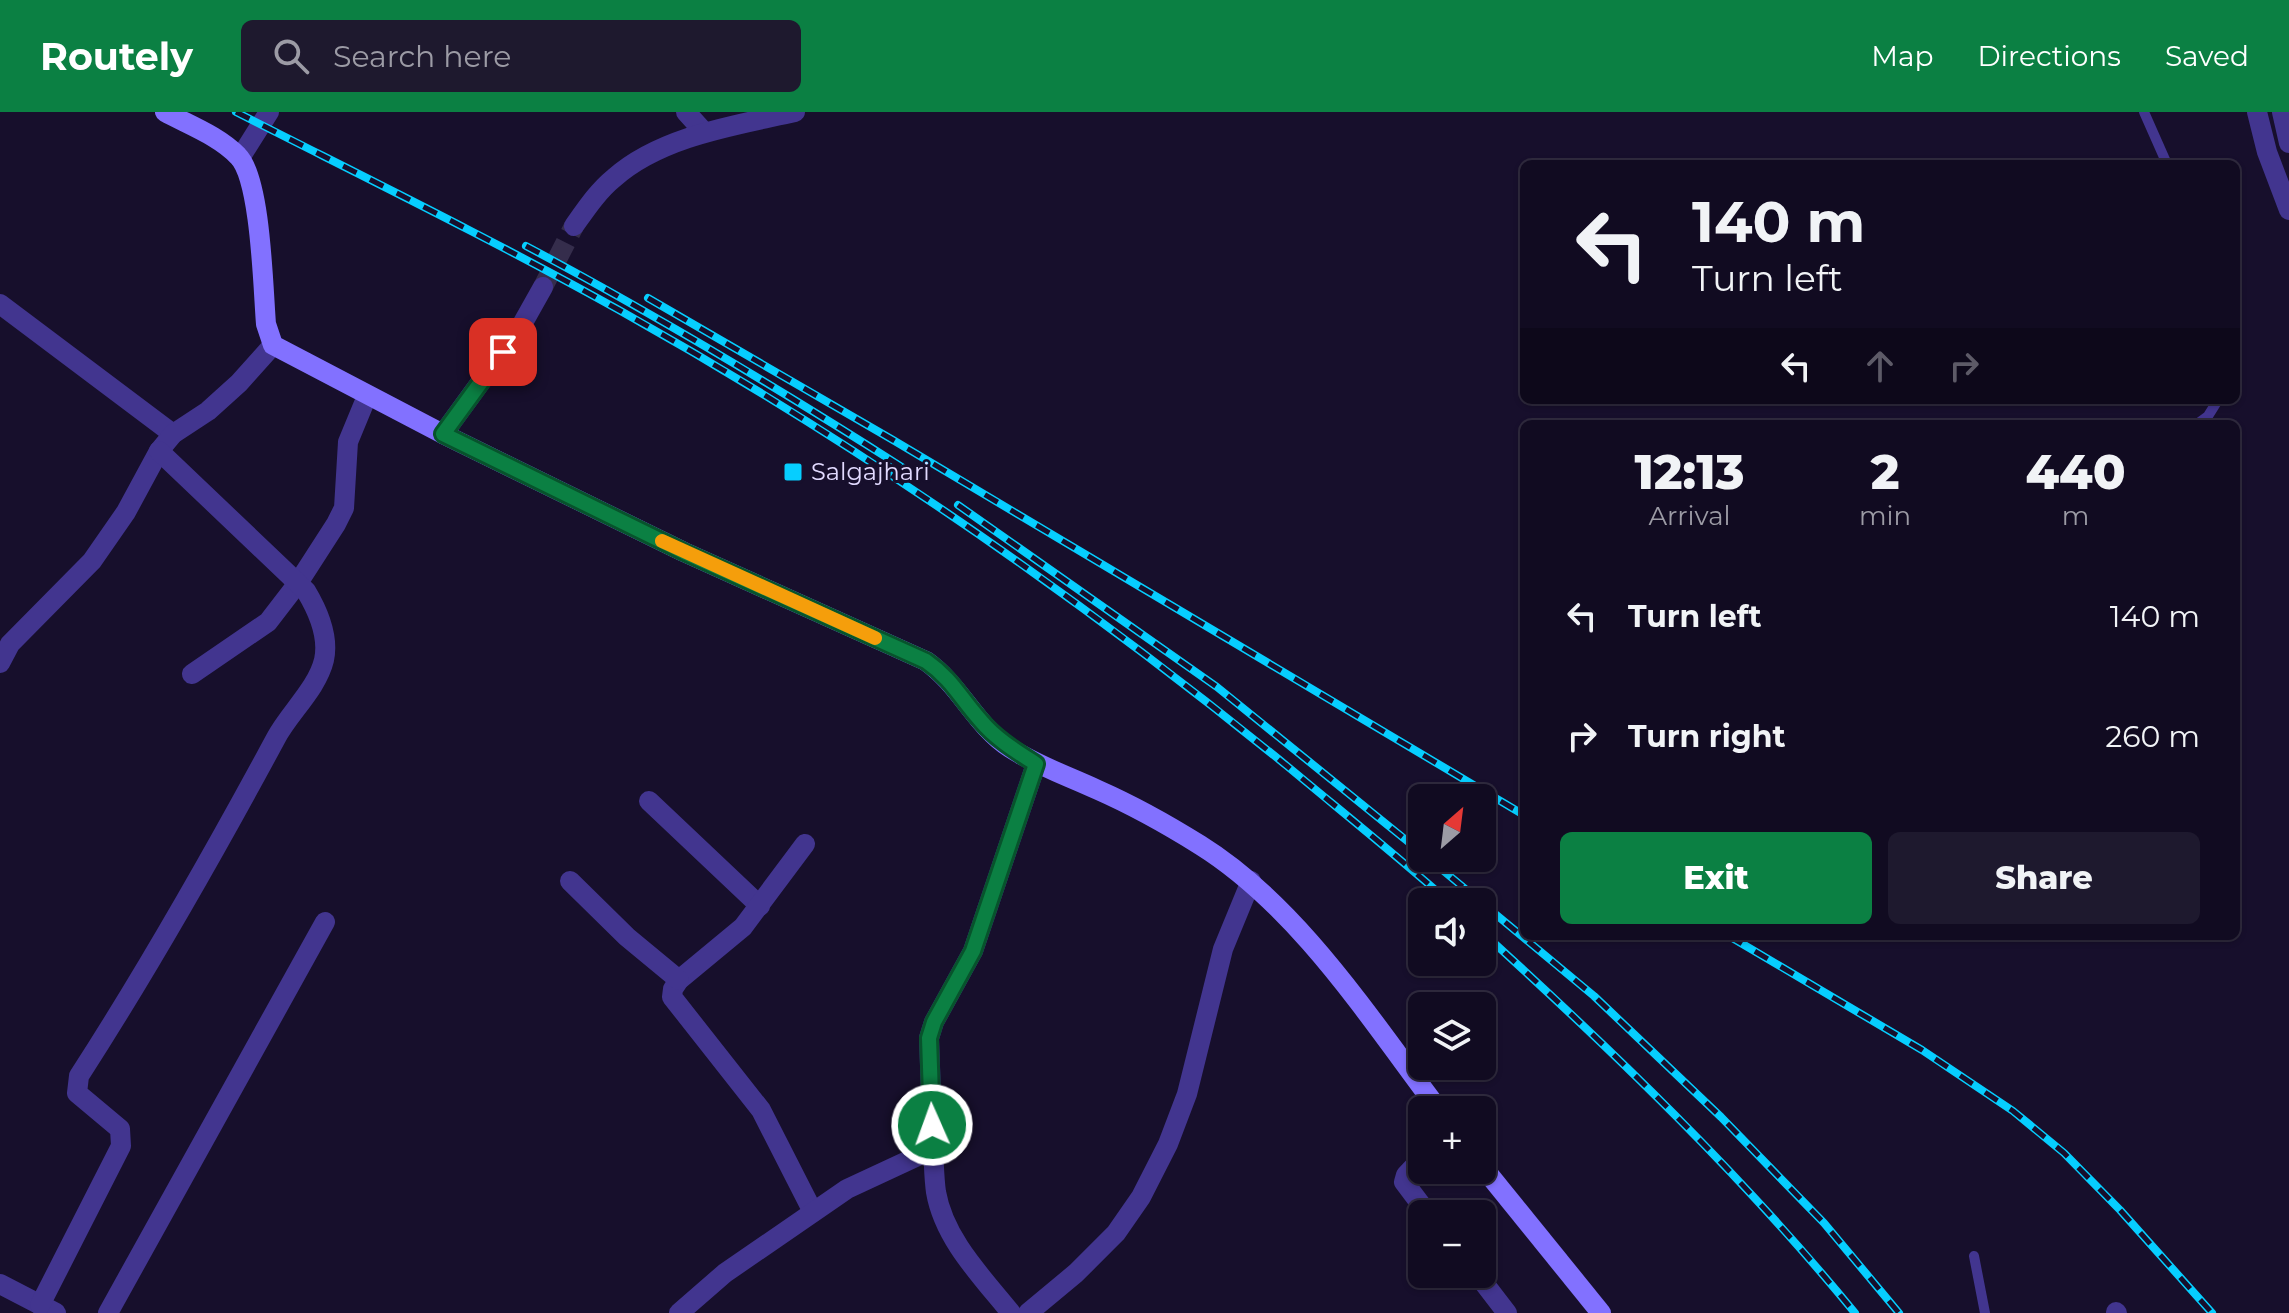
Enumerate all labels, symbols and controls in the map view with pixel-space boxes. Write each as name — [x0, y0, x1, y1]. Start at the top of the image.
search box — [241, 20, 801, 92]
text: Routely — [40, 33, 193, 80]
icon: search — [269, 34, 313, 78]
text: Search here — [333, 38, 511, 75]
text: Map — [1871, 39, 1933, 73]
text: Directions — [1977, 39, 2121, 73]
text: Saved — [2165, 39, 2249, 73]
text: 140 m — [1692, 188, 1865, 256]
icon: left — [1560, 192, 1664, 296]
text: Turn left — [1692, 256, 1843, 300]
pin — [469, 318, 537, 386]
icon: arrive — [481, 330, 525, 374]
icon: left — [1774, 344, 1818, 388]
icon: ahead — [1858, 344, 1902, 388]
icon: right — [1942, 344, 1986, 388]
text: 12:13 — [1634, 443, 1745, 501]
text: 2 — [1871, 443, 1899, 501]
text: 440 — [2026, 443, 2126, 501]
place label: Salgajhari — [811, 457, 930, 486]
marker: Salgajhari — [782, 461, 804, 483]
text: Arrival — [1648, 500, 1730, 532]
text: min — [1859, 500, 1911, 532]
text: m — [2062, 500, 2089, 532]
icon: left — [1560, 594, 1604, 638]
text: Turn left — [1628, 598, 1761, 635]
text: 140 m — [2110, 598, 2200, 635]
icon: right — [1560, 714, 1604, 758]
text: Turn right — [1628, 718, 1785, 755]
text: 260 m — [2105, 718, 2200, 755]
north arrow — [1408, 784, 1496, 872]
map controls — [1408, 784, 1496, 1288]
button: Exit — [1560, 832, 1872, 924]
button: Share — [1888, 832, 2200, 924]
button: sound — [1408, 888, 1496, 976]
button: layers — [1408, 992, 1496, 1080]
position arrow — [890, 1083, 974, 1167]
button: + — [1408, 1096, 1496, 1184]
button: − — [1408, 1200, 1496, 1288]

